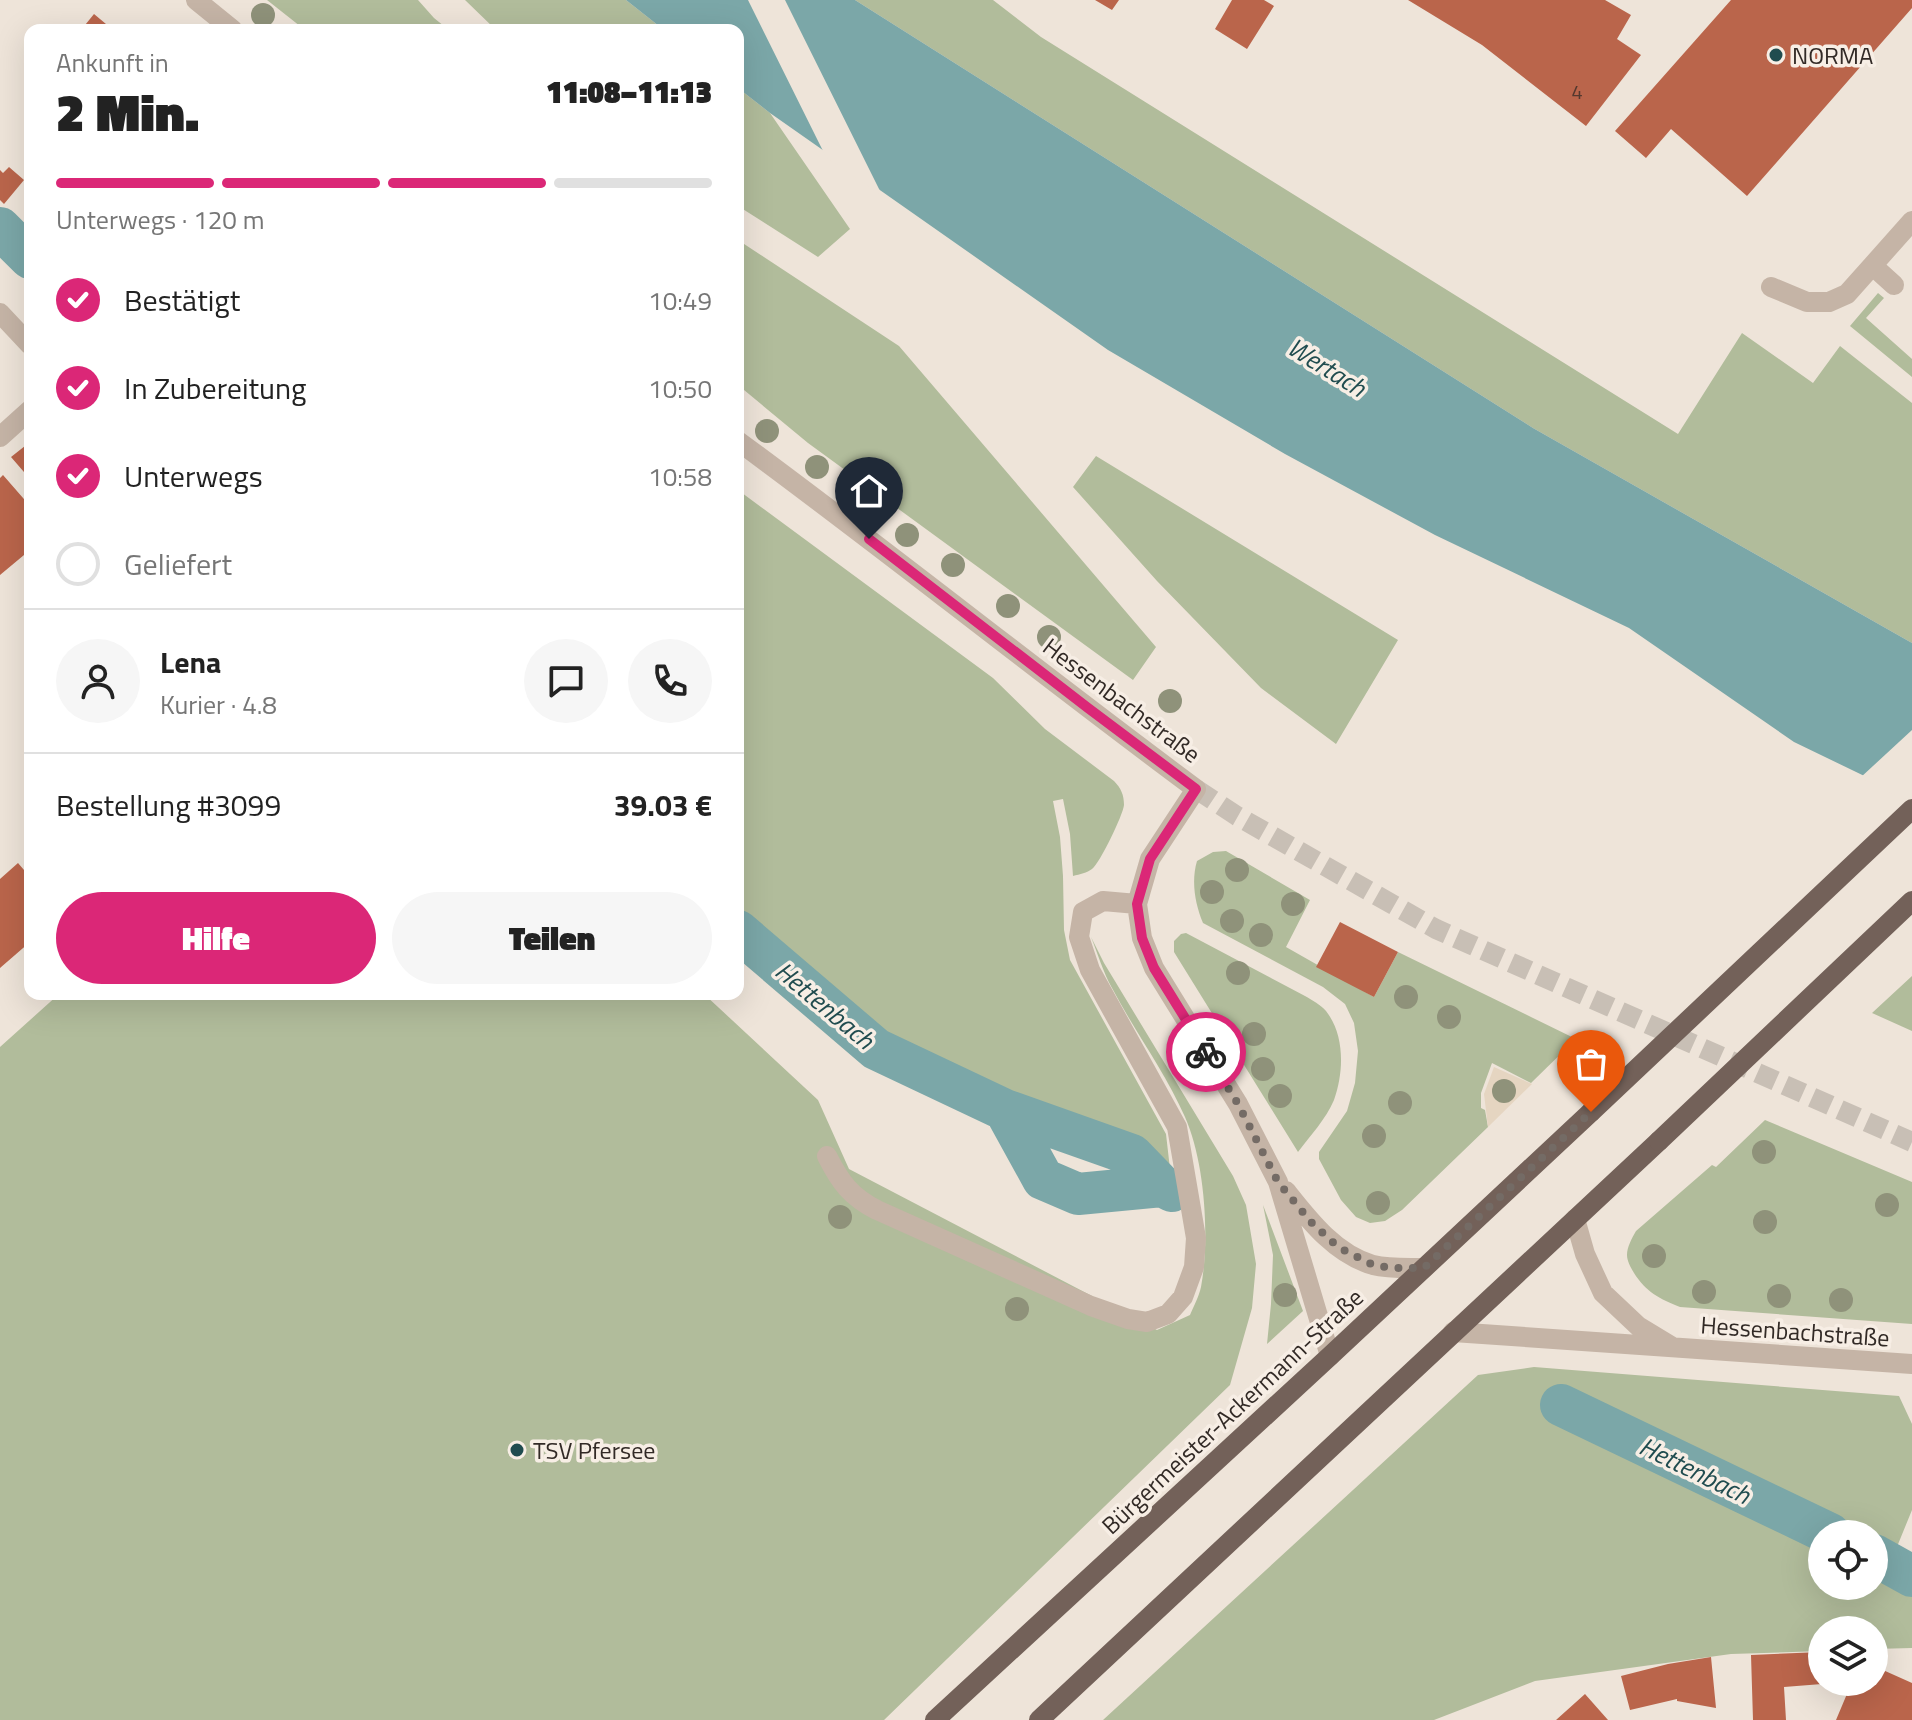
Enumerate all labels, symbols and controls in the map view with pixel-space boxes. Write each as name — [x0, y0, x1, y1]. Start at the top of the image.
place label: NORMA — [1792, 37, 1873, 73]
text: Ankunft in — [56, 43, 169, 82]
marker: NORMA — [1767, 46, 1785, 64]
text: 11:08–11:13 — [546, 69, 712, 115]
text: 2 Min. — [56, 72, 200, 151]
house number: 4 — [1571, 76, 1583, 107]
text: Unterwegs · 120 m — [56, 200, 264, 239]
text: Bestätigt — [124, 277, 240, 323]
icon: check — [56, 278, 100, 322]
text: 10:49 — [648, 281, 712, 320]
water label: Wertach — [1280, 328, 1375, 407]
text: In Zubereitung — [124, 365, 307, 411]
icon: check — [56, 366, 100, 410]
text: 10:50 — [648, 369, 712, 408]
text: Unterwegs — [124, 453, 263, 499]
icon: check — [56, 454, 100, 498]
text: 10:58 — [648, 457, 712, 496]
pin — [835, 457, 903, 539]
icon: home — [847, 469, 891, 513]
text: Geliefert — [124, 541, 232, 587]
street label: Hessenbachstraße — [1036, 629, 1208, 771]
button: person — [56, 639, 140, 723]
text: Lena — [160, 639, 221, 685]
button: chat — [524, 639, 608, 723]
button: phone — [628, 639, 712, 723]
text: Kurier · 4.8 — [160, 685, 277, 724]
text: Bestellung #3099 — [56, 782, 281, 828]
text: 39.03 € — [614, 782, 712, 828]
button: Hilfe — [56, 892, 376, 984]
button: Teilen — [392, 892, 712, 984]
water label: Hettenbach — [767, 952, 884, 1059]
courier — [1166, 1012, 1246, 1092]
icon: bike — [1184, 1030, 1228, 1074]
pin — [1557, 1030, 1625, 1112]
icon: bag — [1569, 1042, 1613, 1086]
street label: Bürgermeister-Ackermann-Straße — [1093, 1280, 1371, 1542]
street label: Hessenbachstraße — [1699, 1306, 1891, 1356]
water label: Hettenbach — [1633, 1426, 1758, 1514]
place label: TSV Pfersee — [533, 1432, 655, 1468]
marker: TSV Pfersee — [508, 1441, 526, 1459]
map controls — [1808, 1520, 1888, 1696]
button: locate — [1808, 1520, 1888, 1600]
button: layers — [1808, 1616, 1888, 1696]

